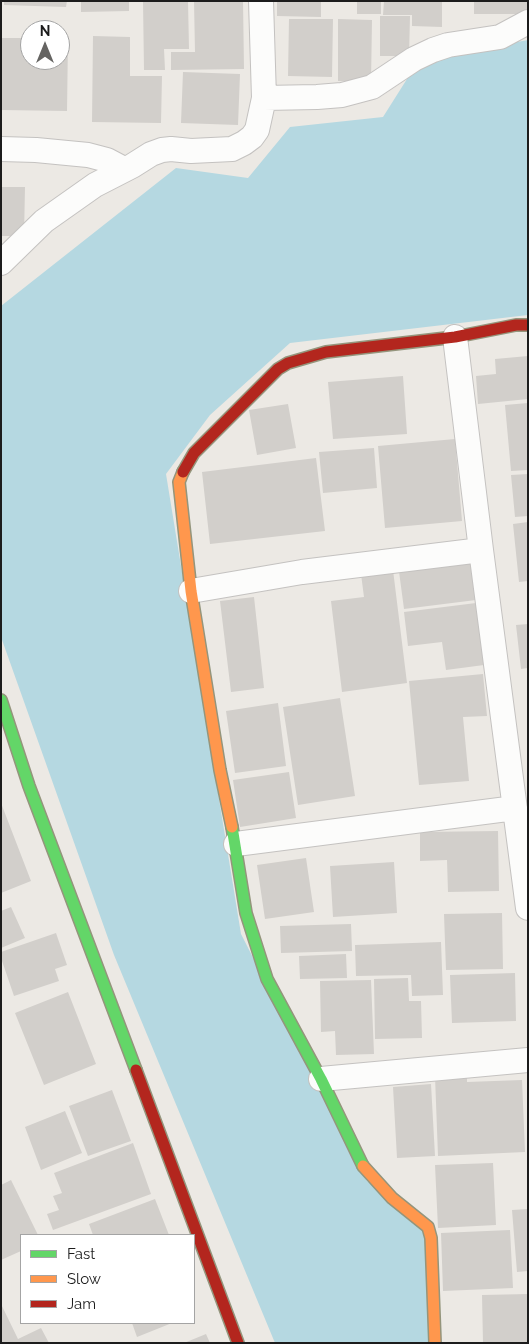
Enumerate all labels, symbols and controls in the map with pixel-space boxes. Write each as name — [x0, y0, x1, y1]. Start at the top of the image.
north arrow — [20, 20, 70, 70]
text: N — [40, 23, 50, 39]
legend — [20, 1234, 195, 1324]
text: Fast — [67, 1245, 95, 1263]
text: Slow — [67, 1270, 101, 1288]
text: Jam — [67, 1295, 96, 1313]

